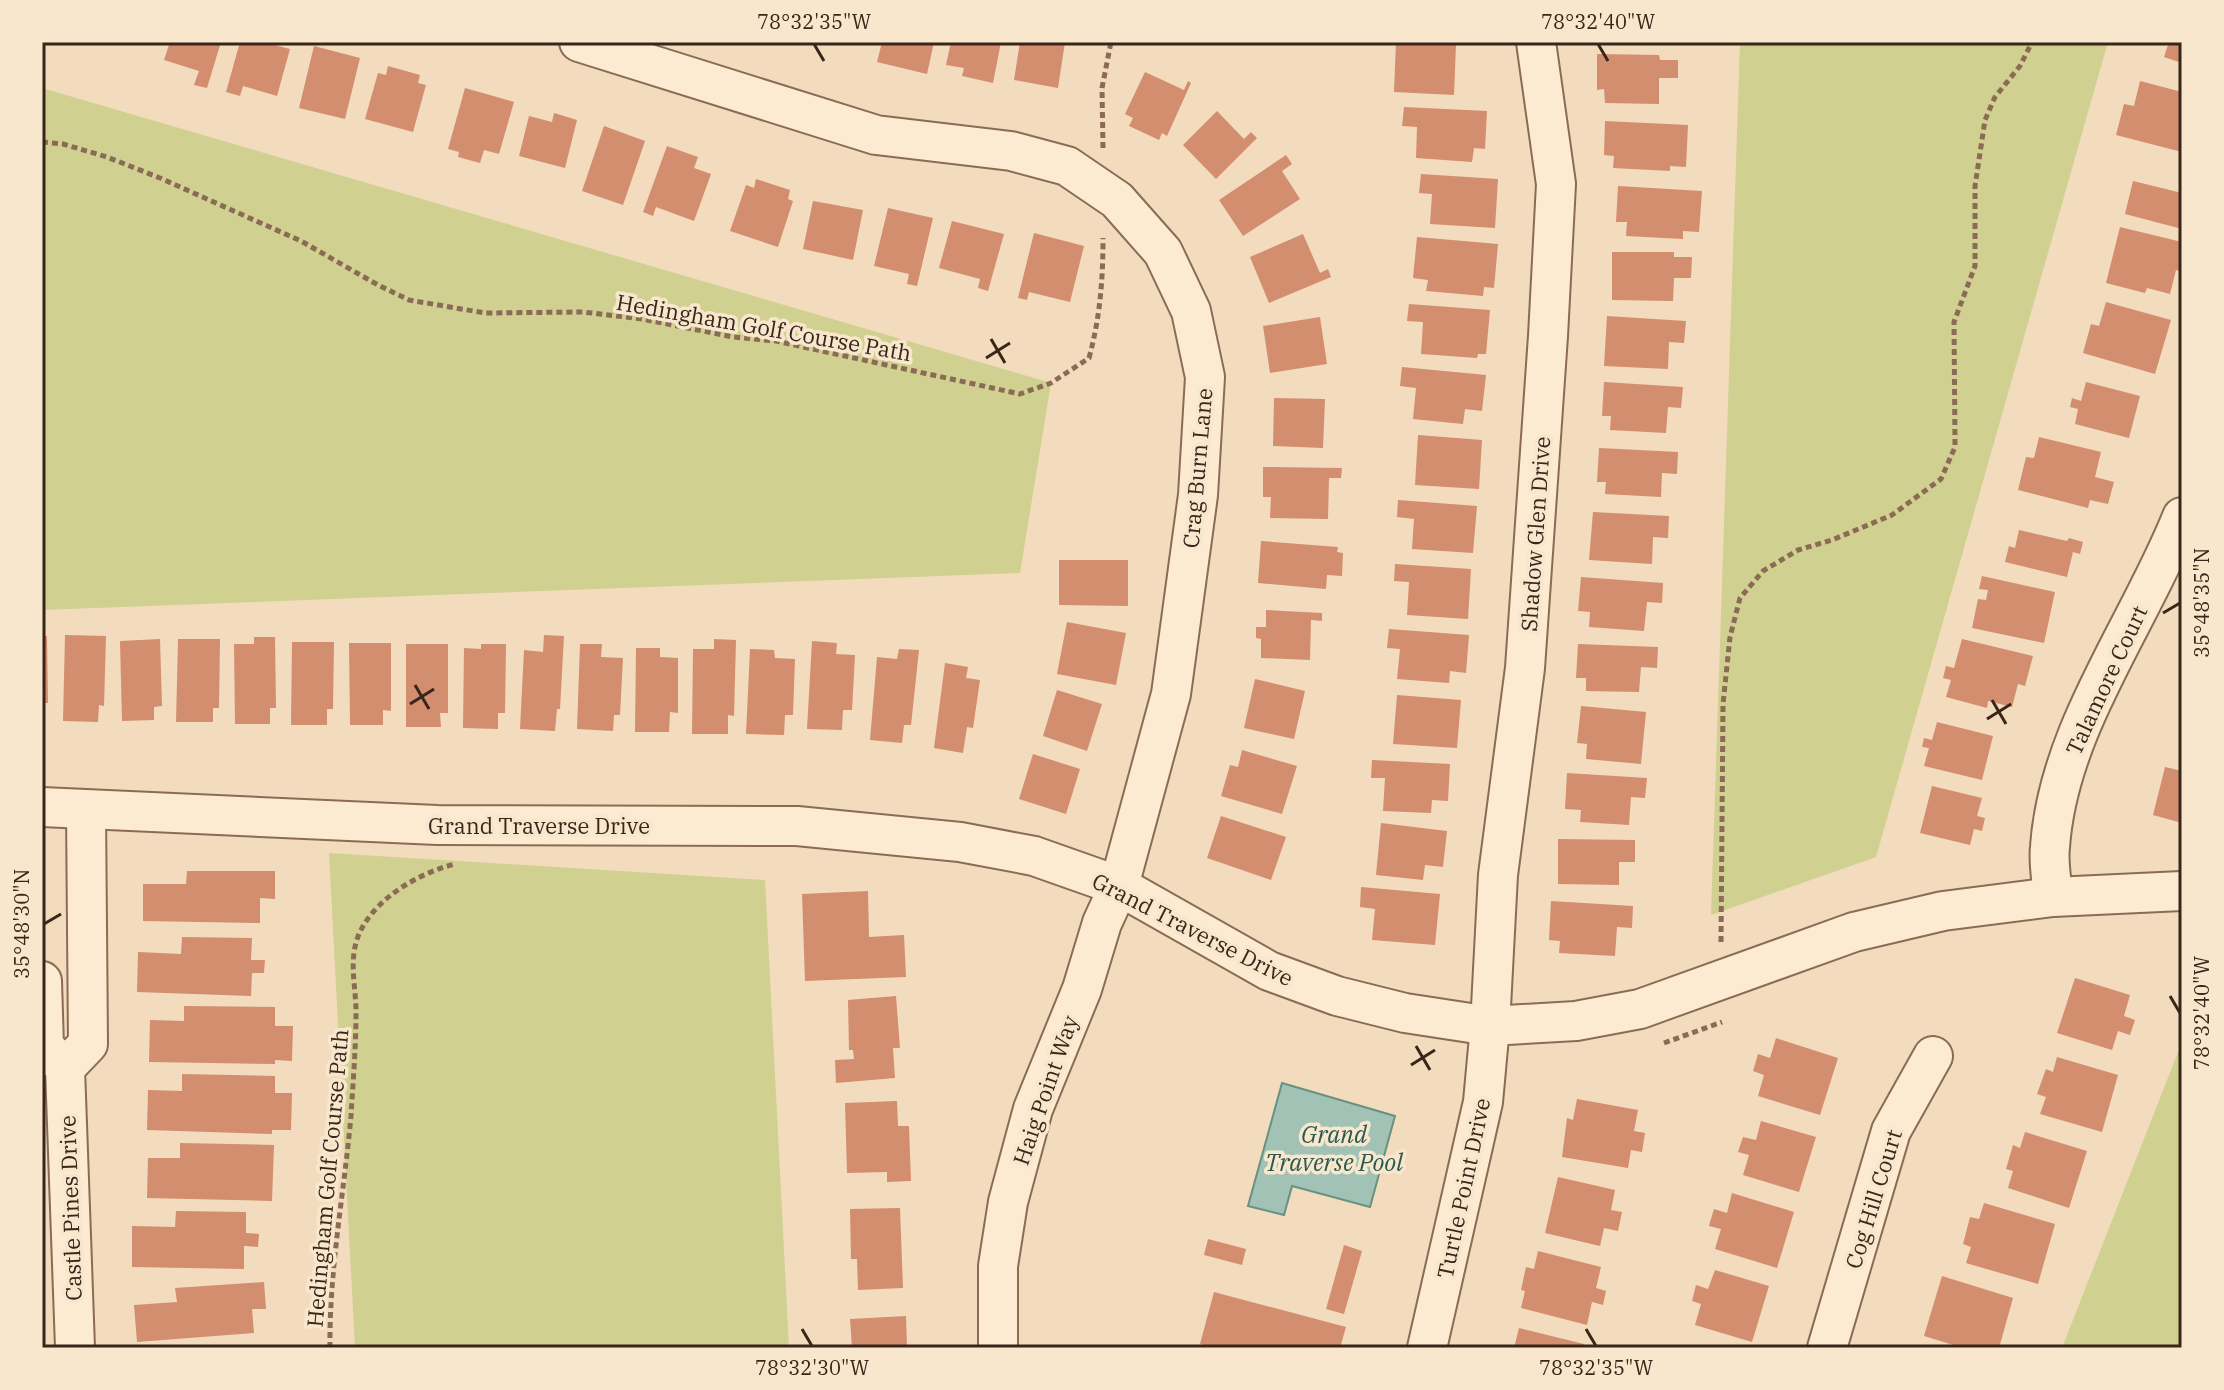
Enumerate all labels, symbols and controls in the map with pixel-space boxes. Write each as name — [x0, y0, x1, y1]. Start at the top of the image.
text: 78°32'35"W — [757, 8, 871, 35]
text: 78°32'40"W — [1541, 8, 1655, 35]
street label: Hedingham Golf Course Path — [614, 287, 914, 367]
street label: Crag Burn Lane — [1176, 387, 1218, 549]
street label: Shadow Glen Drive — [1514, 436, 1556, 632]
text: 35°48'35"N — [2188, 548, 2215, 658]
street label: Talamore Court — [2059, 600, 2153, 760]
street label: Grand Traverse Drive — [428, 811, 650, 840]
street label: Grand Traverse Drive — [1088, 866, 1298, 992]
text: 35°48'30"N — [8, 869, 35, 979]
text: 78°32'40"W — [2188, 956, 2215, 1070]
street label: Haig Point Way — [1006, 1011, 1084, 1169]
street label: Hedingham Golf Course Path — [300, 1028, 354, 1328]
street label: Turtle Point Drive — [1430, 1095, 1496, 1281]
street label: Castle Pines Drive — [52, 1115, 88, 1301]
water label: Grand Traverse Pool — [1265, 1118, 1404, 1178]
street label: Cog Hill Court — [1838, 1126, 1908, 1272]
text: 78°32'30"W — [755, 1354, 869, 1381]
text: 78°32'35"W — [1539, 1354, 1653, 1381]

